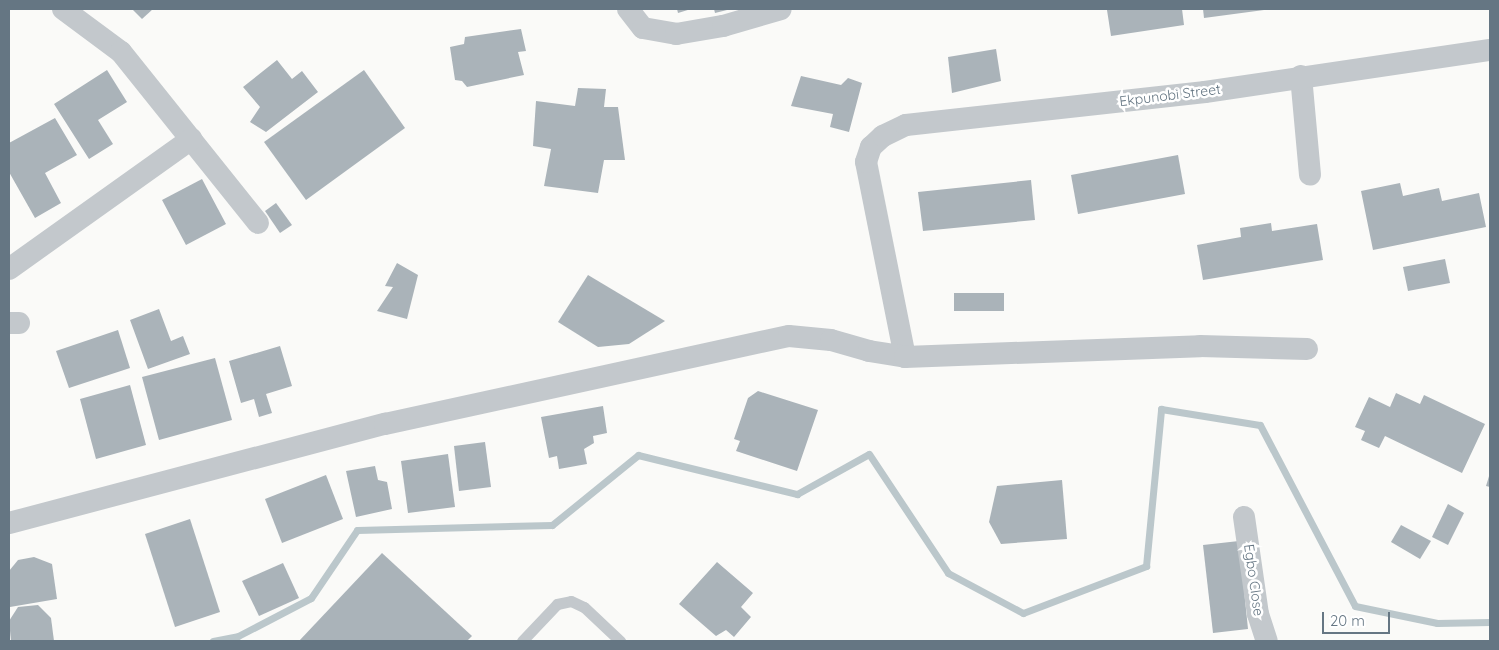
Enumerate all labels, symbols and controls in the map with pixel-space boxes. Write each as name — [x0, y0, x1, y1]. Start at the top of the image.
street label: Ekpunobi Street — [1118, 80, 1222, 110]
street label: Egbo Close — [1241, 543, 1267, 617]
scale bar — [1324, 602, 1392, 634]
text: 20 m — [1330, 611, 1365, 630]

